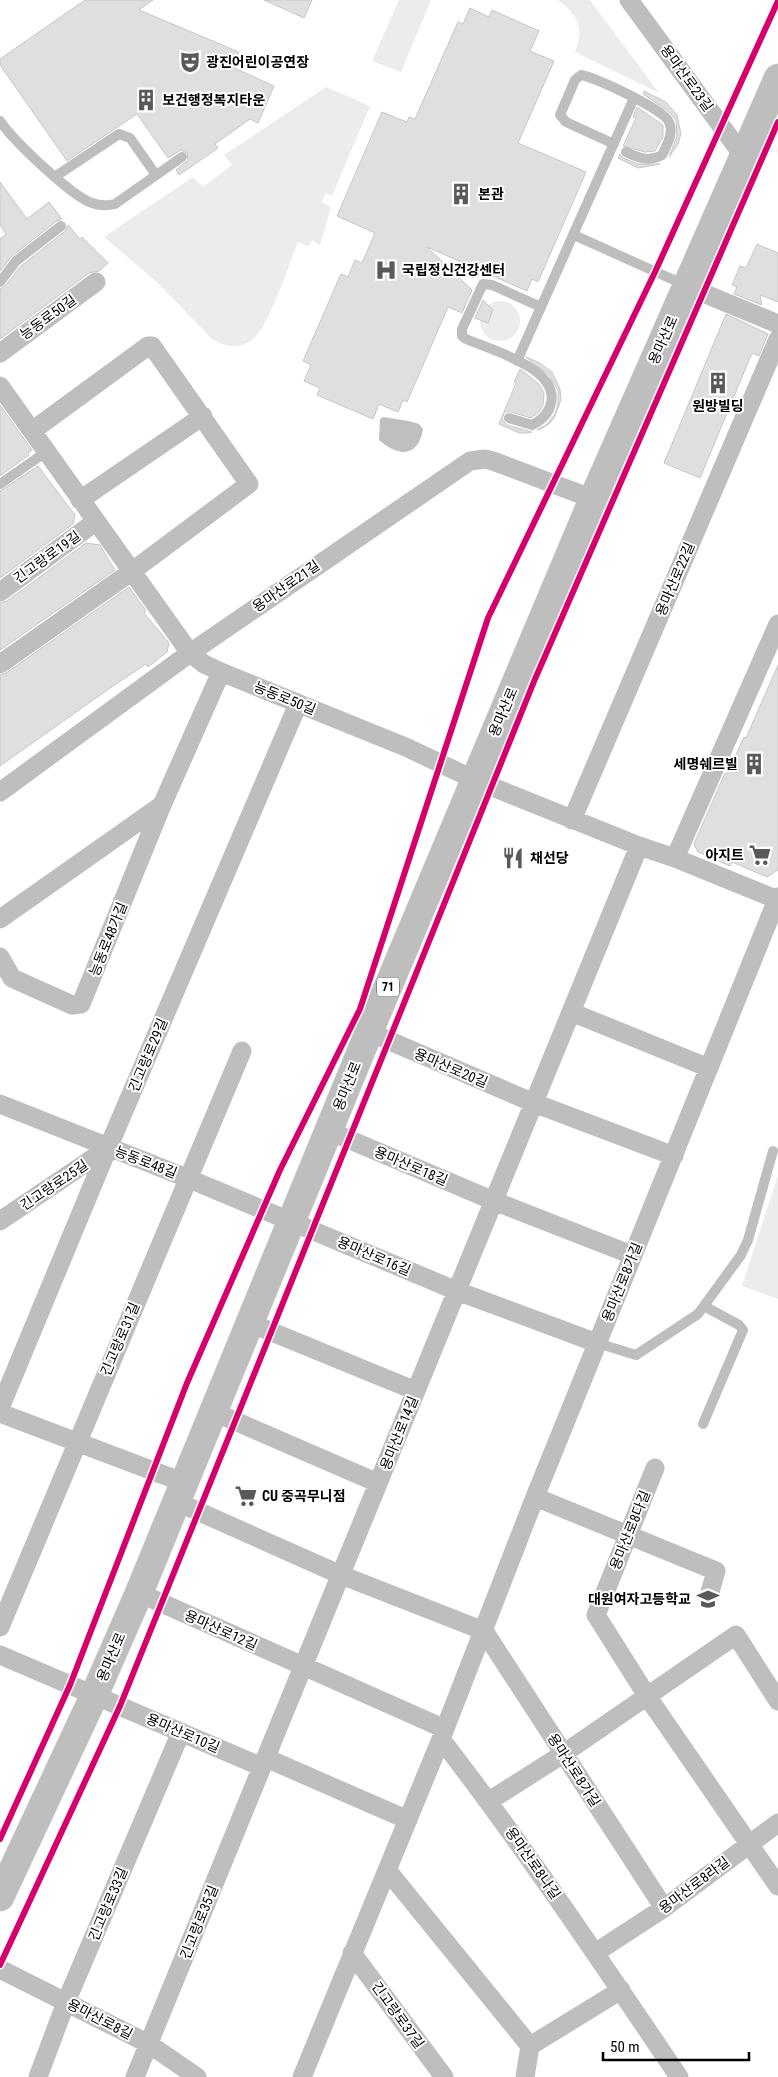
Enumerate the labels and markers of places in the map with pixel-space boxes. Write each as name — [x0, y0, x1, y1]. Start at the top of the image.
theatre icon: 광진어린이공연장 — [177, 49, 203, 75]
place label: 광진어린이공연장 — [206, 54, 309, 70]
building icon: 보건행정복지타운 — [133, 87, 159, 113]
place label: 보건행정복지타운 — [162, 92, 265, 108]
building icon: 본관 — [448, 181, 474, 207]
place label: 본관 — [478, 186, 504, 202]
hospital icon: 국립정신건강센터 — [373, 257, 399, 283]
place label: 국립정신건강센터 — [402, 262, 505, 278]
building icon: 원방빌딩 — [705, 370, 731, 396]
place label: 원방빌딩 — [692, 398, 744, 414]
building icon: 세명쉐르빌 — [741, 751, 767, 777]
place label: 세명쉐르빌 — [674, 756, 738, 772]
supermarket icon: 아지트 — [747, 842, 773, 868]
restaurant icon: 채선당 — [500, 845, 526, 871]
place label: 아지트 — [705, 847, 744, 863]
place label: 채선당 — [530, 850, 569, 866]
supermarket icon: CU 중곡무니점 — [233, 1483, 259, 1509]
place label: CU 중곡무니점 — [262, 1488, 346, 1504]
school or university icon: 대원여자고등학교 — [695, 1586, 721, 1612]
place label: 대원여자고등학교 — [588, 1591, 691, 1607]

